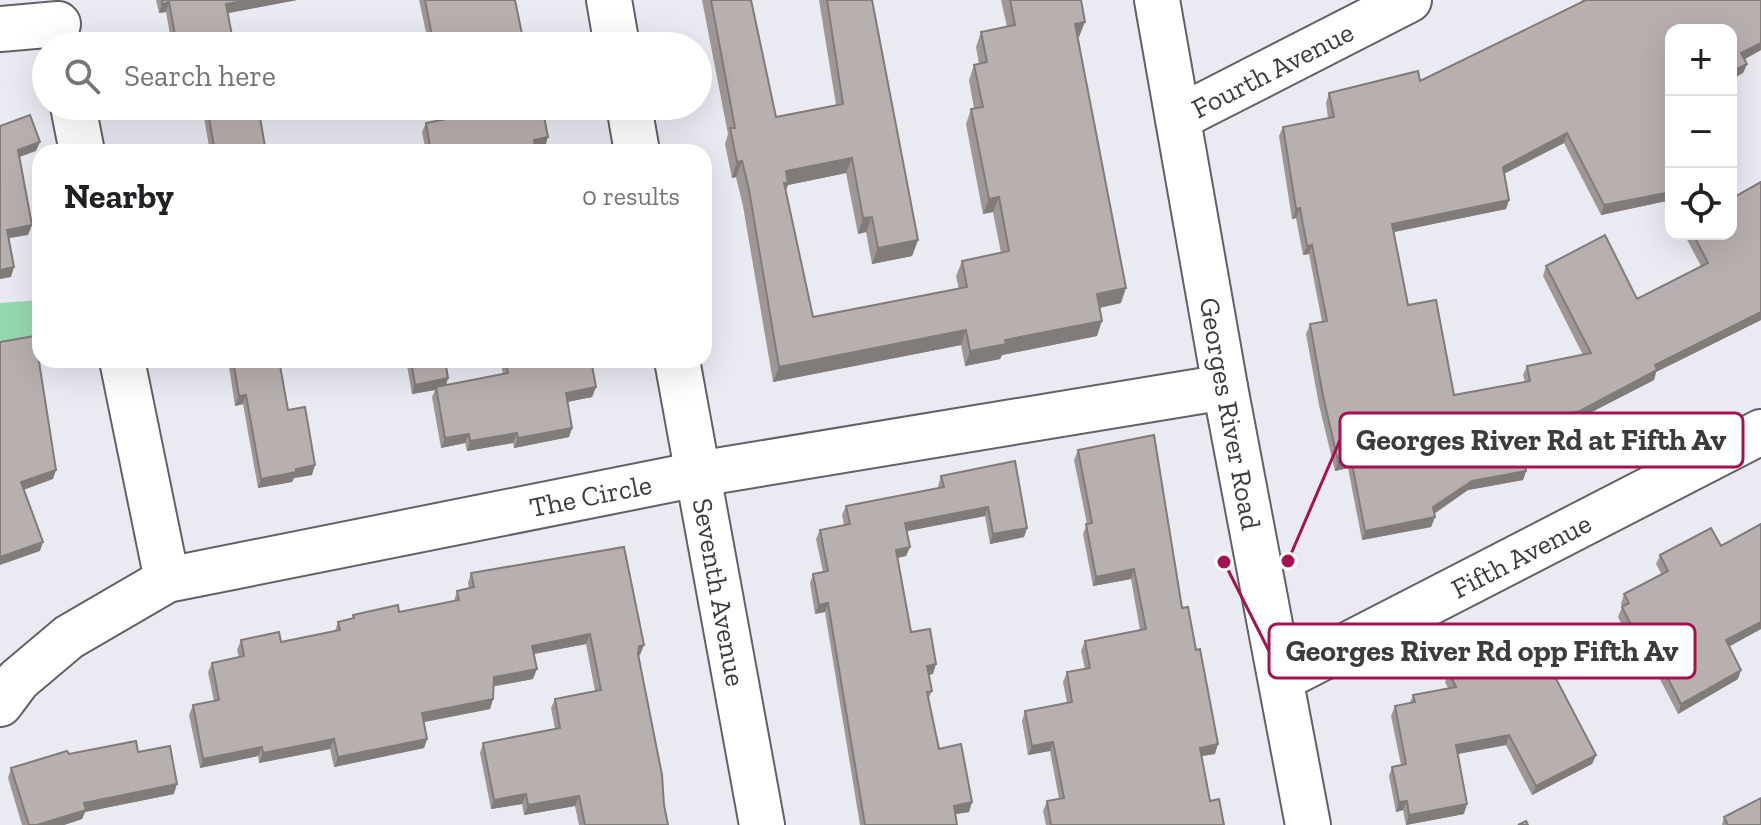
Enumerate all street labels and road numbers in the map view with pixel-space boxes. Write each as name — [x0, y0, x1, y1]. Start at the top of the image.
street label: Fourth Avenue — [1186, 15, 1359, 125]
street label: Georges River Road — [1193, 295, 1268, 532]
street label: The Circle — [527, 467, 655, 524]
street label: Seventh Avenue — [686, 495, 753, 689]
street label: Fifth Avenue — [1446, 506, 1596, 605]

